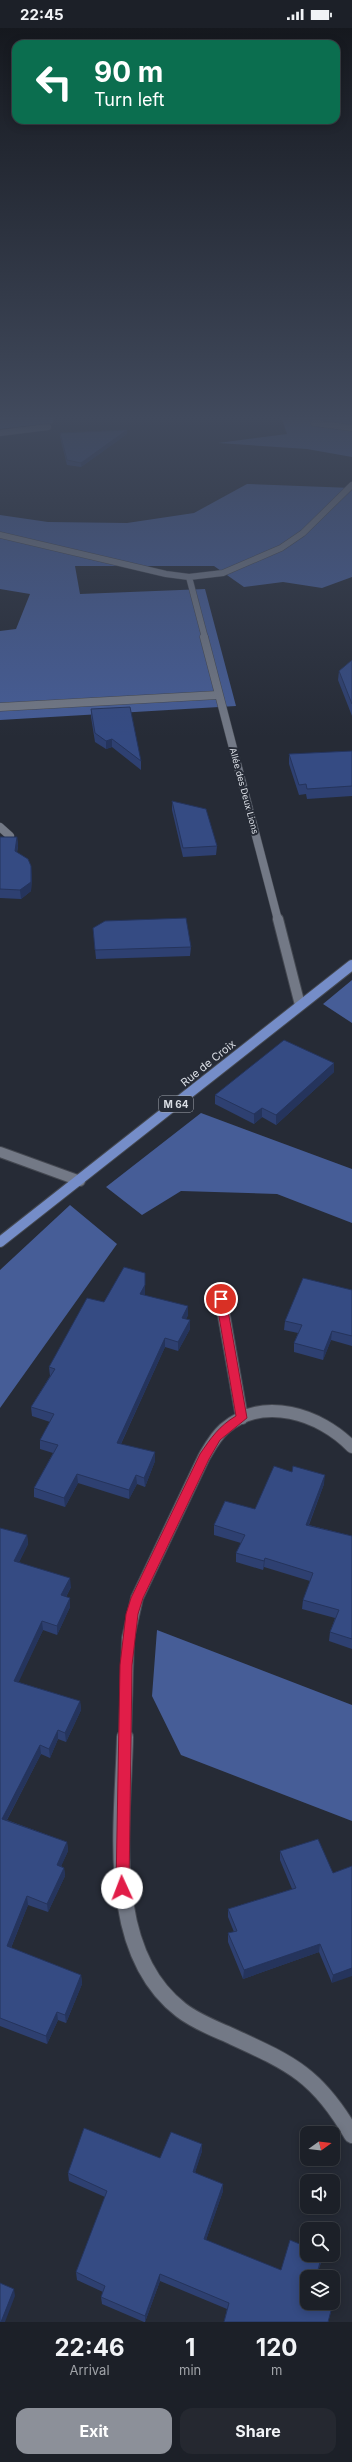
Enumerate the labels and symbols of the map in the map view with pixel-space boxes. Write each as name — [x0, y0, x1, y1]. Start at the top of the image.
street label: Allée des Deux Lions — [228, 747, 261, 835]
street label: Rue de Croix — [178, 1037, 238, 1089]
road number: M 64 — [159, 1096, 193, 1112]
pin — [204, 1282, 238, 1316]
position arrow — [101, 1867, 143, 1909]
north arrow — [300, 2126, 340, 2166]

